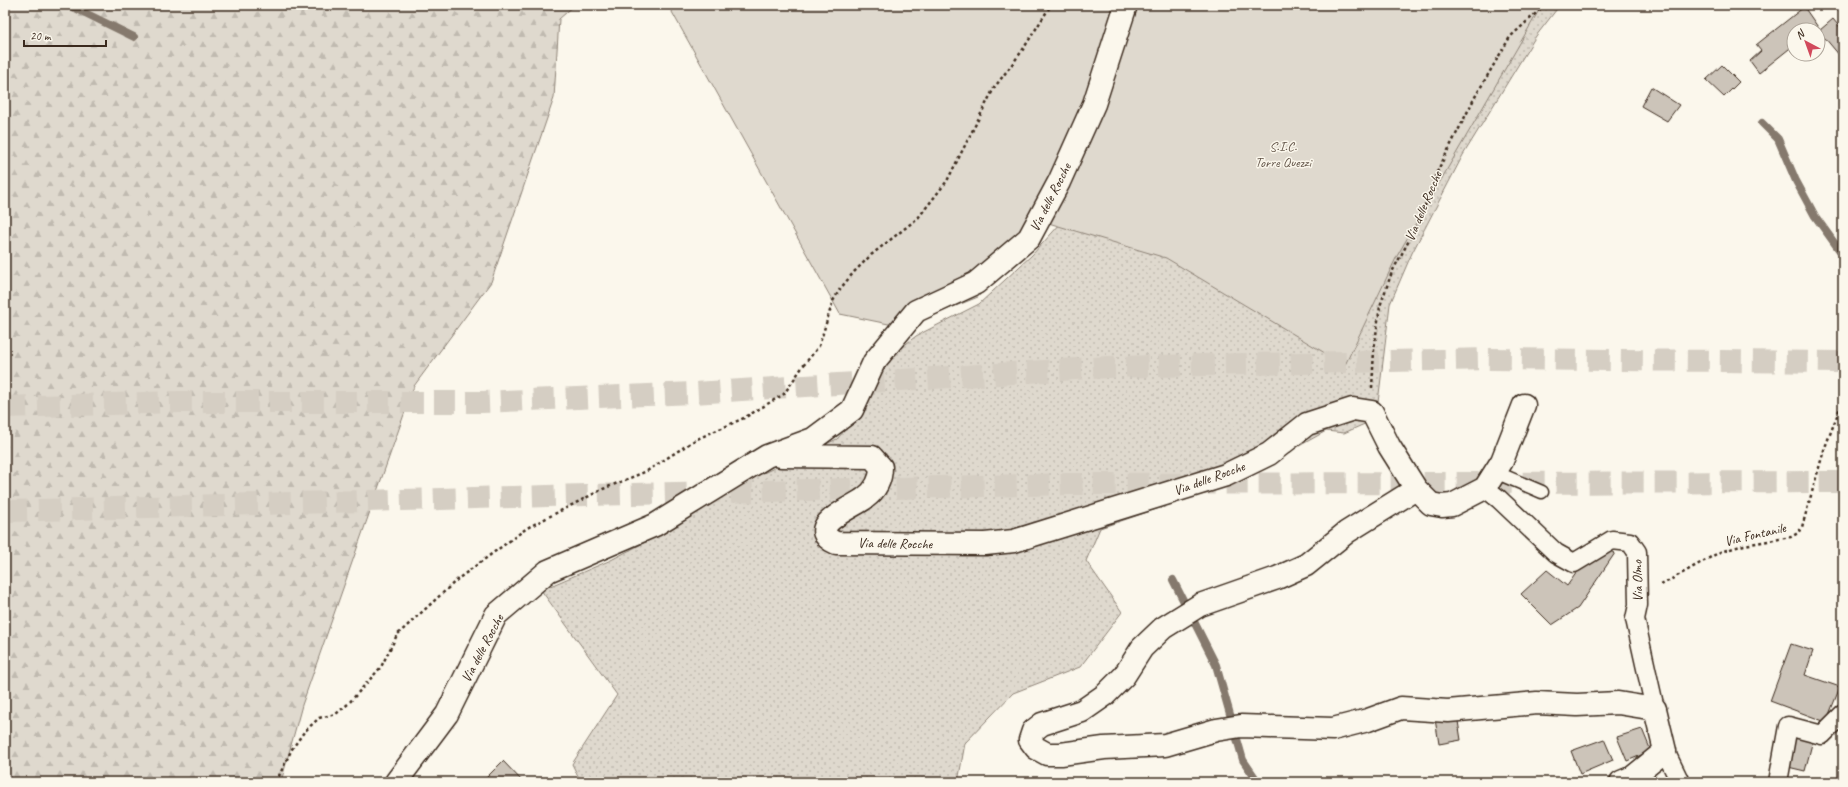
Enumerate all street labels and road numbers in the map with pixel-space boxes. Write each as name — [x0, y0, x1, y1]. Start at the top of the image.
street label: Via delle Rocche — [1026, 159, 1076, 234]
street label: Via delle Rocche — [1401, 167, 1446, 244]
street label: Via delle Rocche — [1171, 457, 1248, 499]
street label: Via Fontanile — [1723, 519, 1789, 550]
street label: Via delle Rocche — [858, 534, 934, 553]
street label: Via Olmo — [1629, 559, 1646, 602]
street label: Via delle Rocche — [457, 610, 508, 685]

